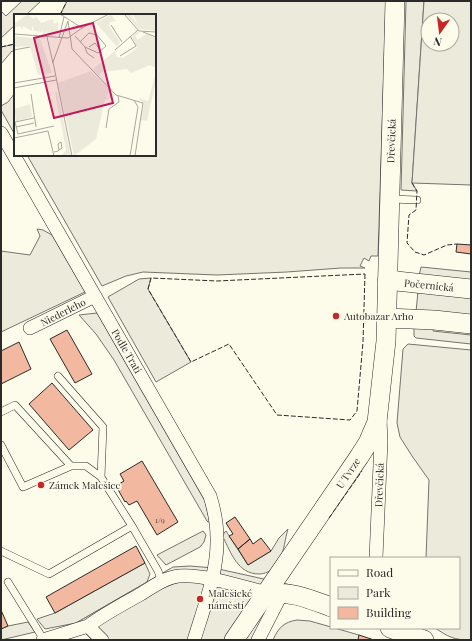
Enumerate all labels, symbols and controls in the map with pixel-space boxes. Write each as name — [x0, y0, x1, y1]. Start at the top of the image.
north arrow — [420, 12, 460, 52]
inset map — [14, 14, 156, 156]
text: N — [432, 34, 443, 50]
street label: Dřevčická — [383, 119, 399, 163]
street label: Počernická — [404, 275, 454, 295]
street label: Niederleho — [38, 294, 89, 329]
place label: Autobazar Arho — [343, 309, 414, 323]
marker: Autobazar Arho — [331, 311, 341, 321]
street label: Podle Trati — [109, 326, 145, 376]
street label: U Tvrze — [333, 455, 363, 491]
street label: Dřevčická — [371, 463, 387, 507]
place label: Zámek Malešice — [49, 478, 121, 492]
marker: Zámek Malešice — [36, 480, 46, 490]
house number: 1/9 — [155, 514, 165, 525]
legend — [330, 557, 460, 629]
text: Road — [366, 564, 393, 580]
text: Park — [366, 584, 391, 600]
place label: Malešické náměstí — [208, 586, 252, 612]
marker: Malešické náměstí — [195, 594, 205, 604]
text: Building — [366, 604, 412, 620]

